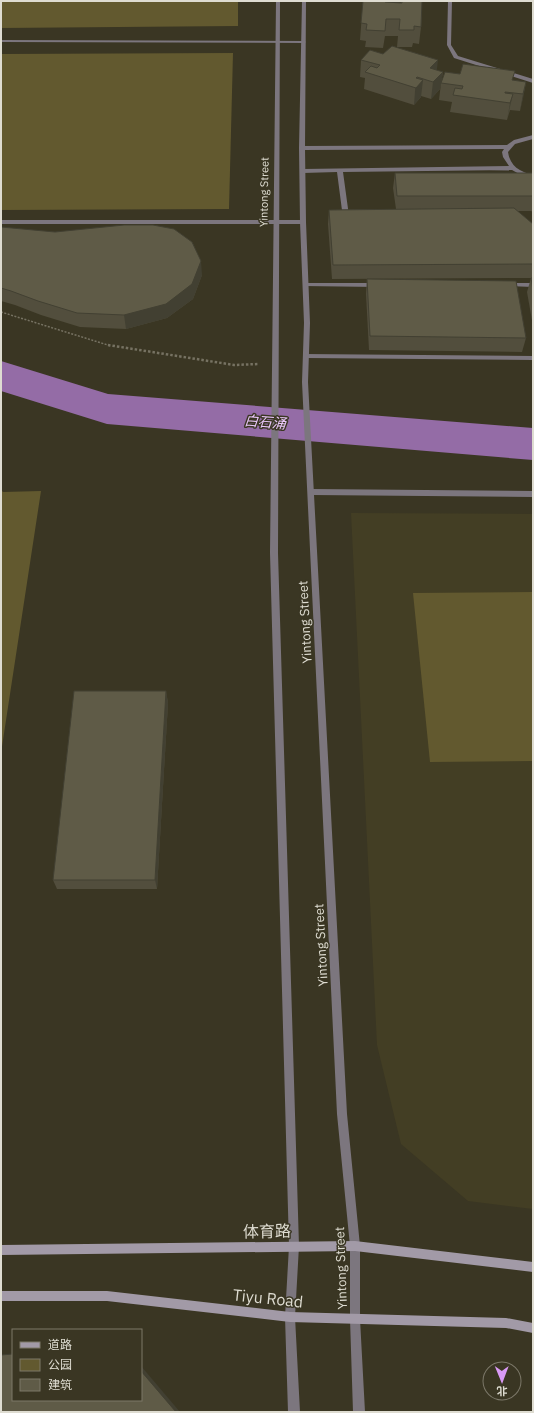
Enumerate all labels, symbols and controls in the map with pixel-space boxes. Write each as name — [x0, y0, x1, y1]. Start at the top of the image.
street label: Yintong Street — [256, 157, 272, 227]
water label: 白石涌 — [243, 411, 289, 433]
street label: Yintong Street — [294, 580, 316, 664]
street label: Yintong Street — [310, 903, 332, 987]
street label: 体育路 — [243, 1221, 291, 1241]
street label: Yintong Street — [331, 1226, 351, 1310]
street label: Tiyu Road — [232, 1284, 304, 1312]
legend — [12, 1329, 142, 1401]
text: 道路 — [48, 1337, 72, 1352]
text: 公园 — [48, 1357, 72, 1372]
north arrow — [482, 1361, 522, 1401]
text: 建筑 — [48, 1377, 72, 1392]
text: 北 — [497, 1384, 508, 1398]

